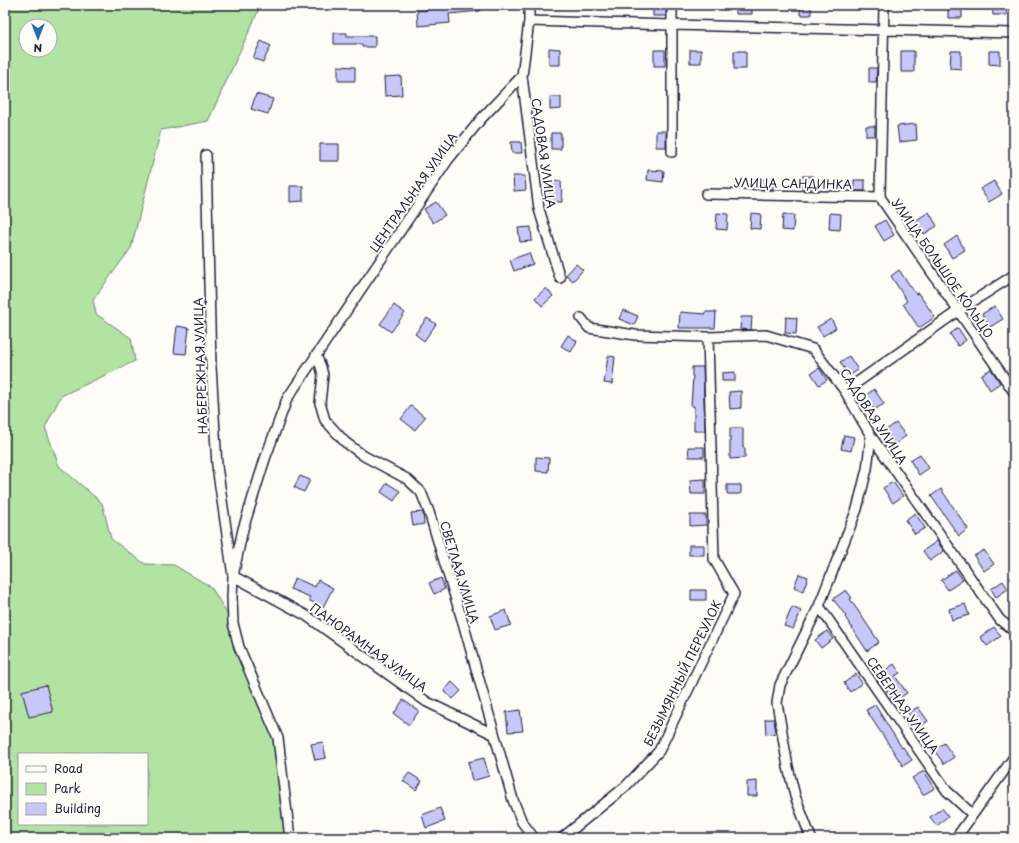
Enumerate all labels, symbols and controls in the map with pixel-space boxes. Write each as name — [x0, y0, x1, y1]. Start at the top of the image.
north arrow — [18, 18, 58, 58]
text: N — [33, 40, 42, 57]
street label: САДОВАЯ УЛИЦА — [527, 97, 561, 209]
street label: ЦЕНТРАЛЬНАЯ УЛИЦА — [365, 128, 461, 256]
street label: УЛИЦА САНДИНКА — [734, 173, 852, 193]
street label: УЛИЦА БОЛЬШОЕ КОЛЬЦО — [888, 194, 998, 342]
street label: НАБЕРЕЖНАЯ УЛИЦА — [189, 297, 211, 435]
street label: САДОВАЯ УЛИЦА — [836, 364, 912, 468]
street label: СВЕТЛАЯ УЛИЦА — [436, 519, 484, 625]
street label: БЕЗЫМЯННЫЙ ПЕРЕУЛОК — [639, 597, 725, 749]
street label: ПАНОРАМНАЯ УЛИЦА — [307, 598, 431, 696]
street label: СЕВЕРНАЯ УЛИЦА — [863, 653, 943, 757]
legend — [18, 753, 148, 825]
text: Road — [54, 759, 83, 777]
text: Park — [54, 779, 81, 797]
text: Building — [54, 799, 101, 817]

